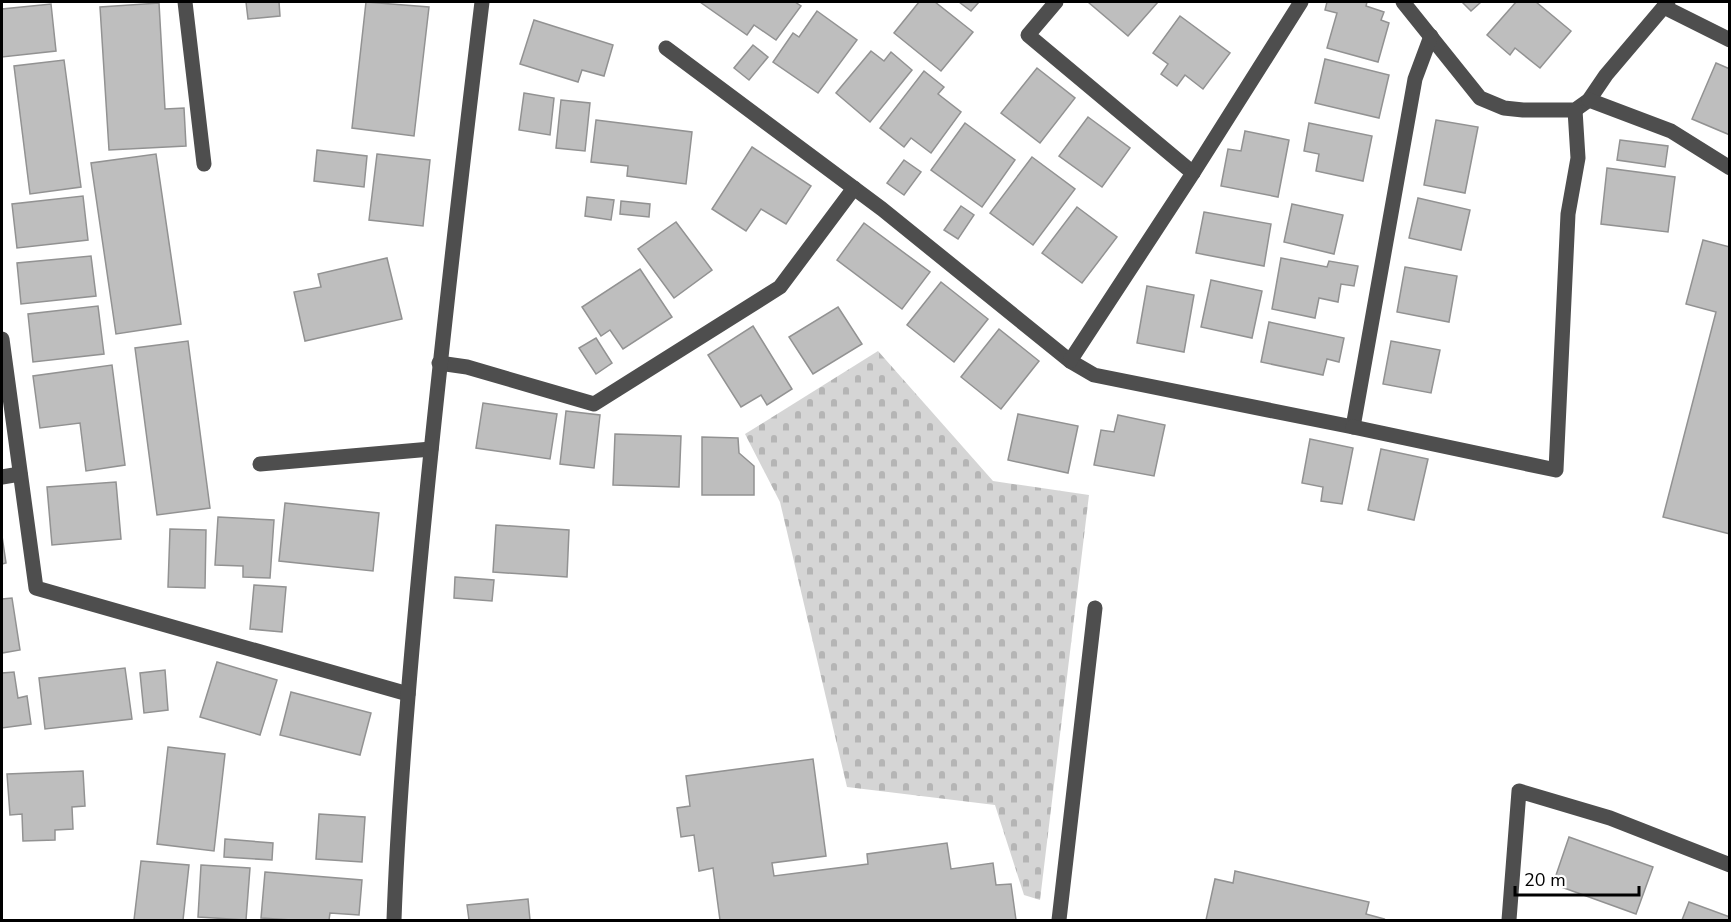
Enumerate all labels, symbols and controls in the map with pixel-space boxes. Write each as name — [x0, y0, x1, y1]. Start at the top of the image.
scale bar — [1515, 859, 1640, 897]
text: 20 m — [1524, 868, 1566, 892]

